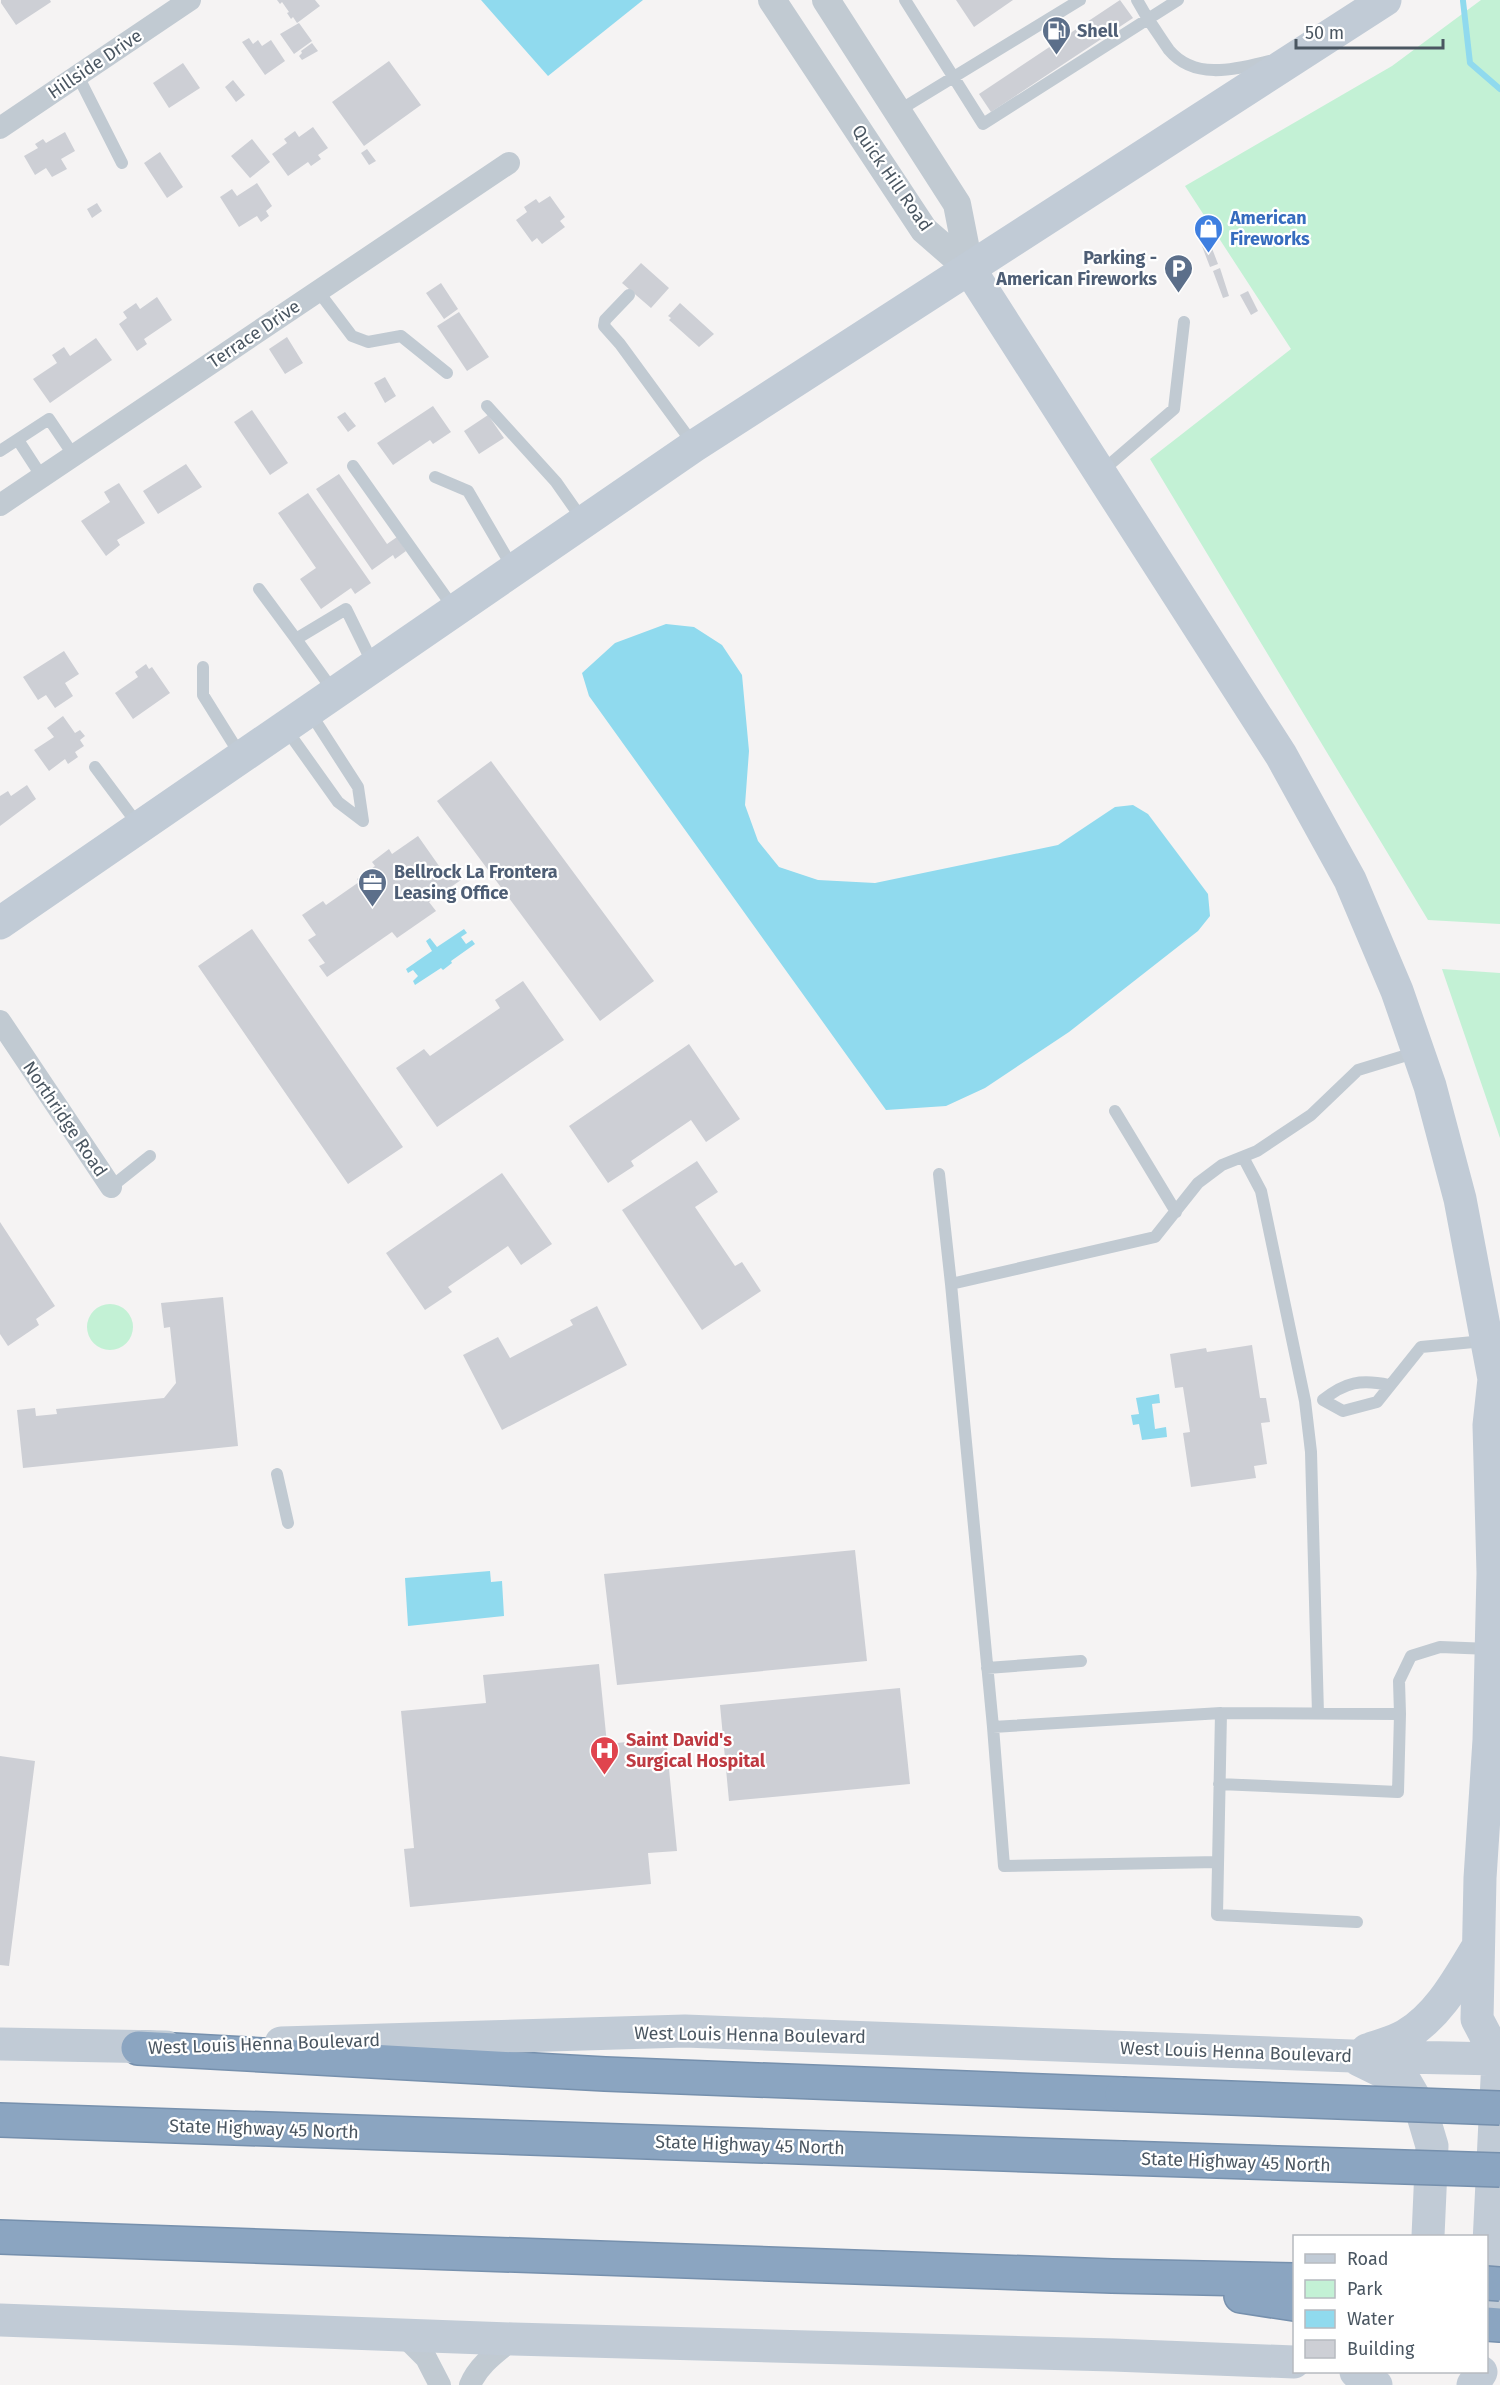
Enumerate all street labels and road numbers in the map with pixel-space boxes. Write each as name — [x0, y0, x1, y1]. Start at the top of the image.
street label: Hillside Drive — [44, 24, 146, 104]
street label: Quick Hill Road — [847, 121, 937, 235]
street label: Terrace Drive — [204, 295, 304, 373]
street label: Northridge Road — [18, 1057, 112, 1181]
street label: West Louis Henna Boulevard — [634, 2022, 866, 2048]
street label: West Louis Henna Boulevard — [148, 2029, 380, 2059]
street label: West Louis Henna Boulevard — [1120, 2037, 1352, 2067]
street label: State Highway 45 North — [169, 2115, 359, 2143]
street label: State Highway 45 North — [655, 2131, 845, 2159]
street label: State Highway 45 North — [1141, 2148, 1331, 2176]

